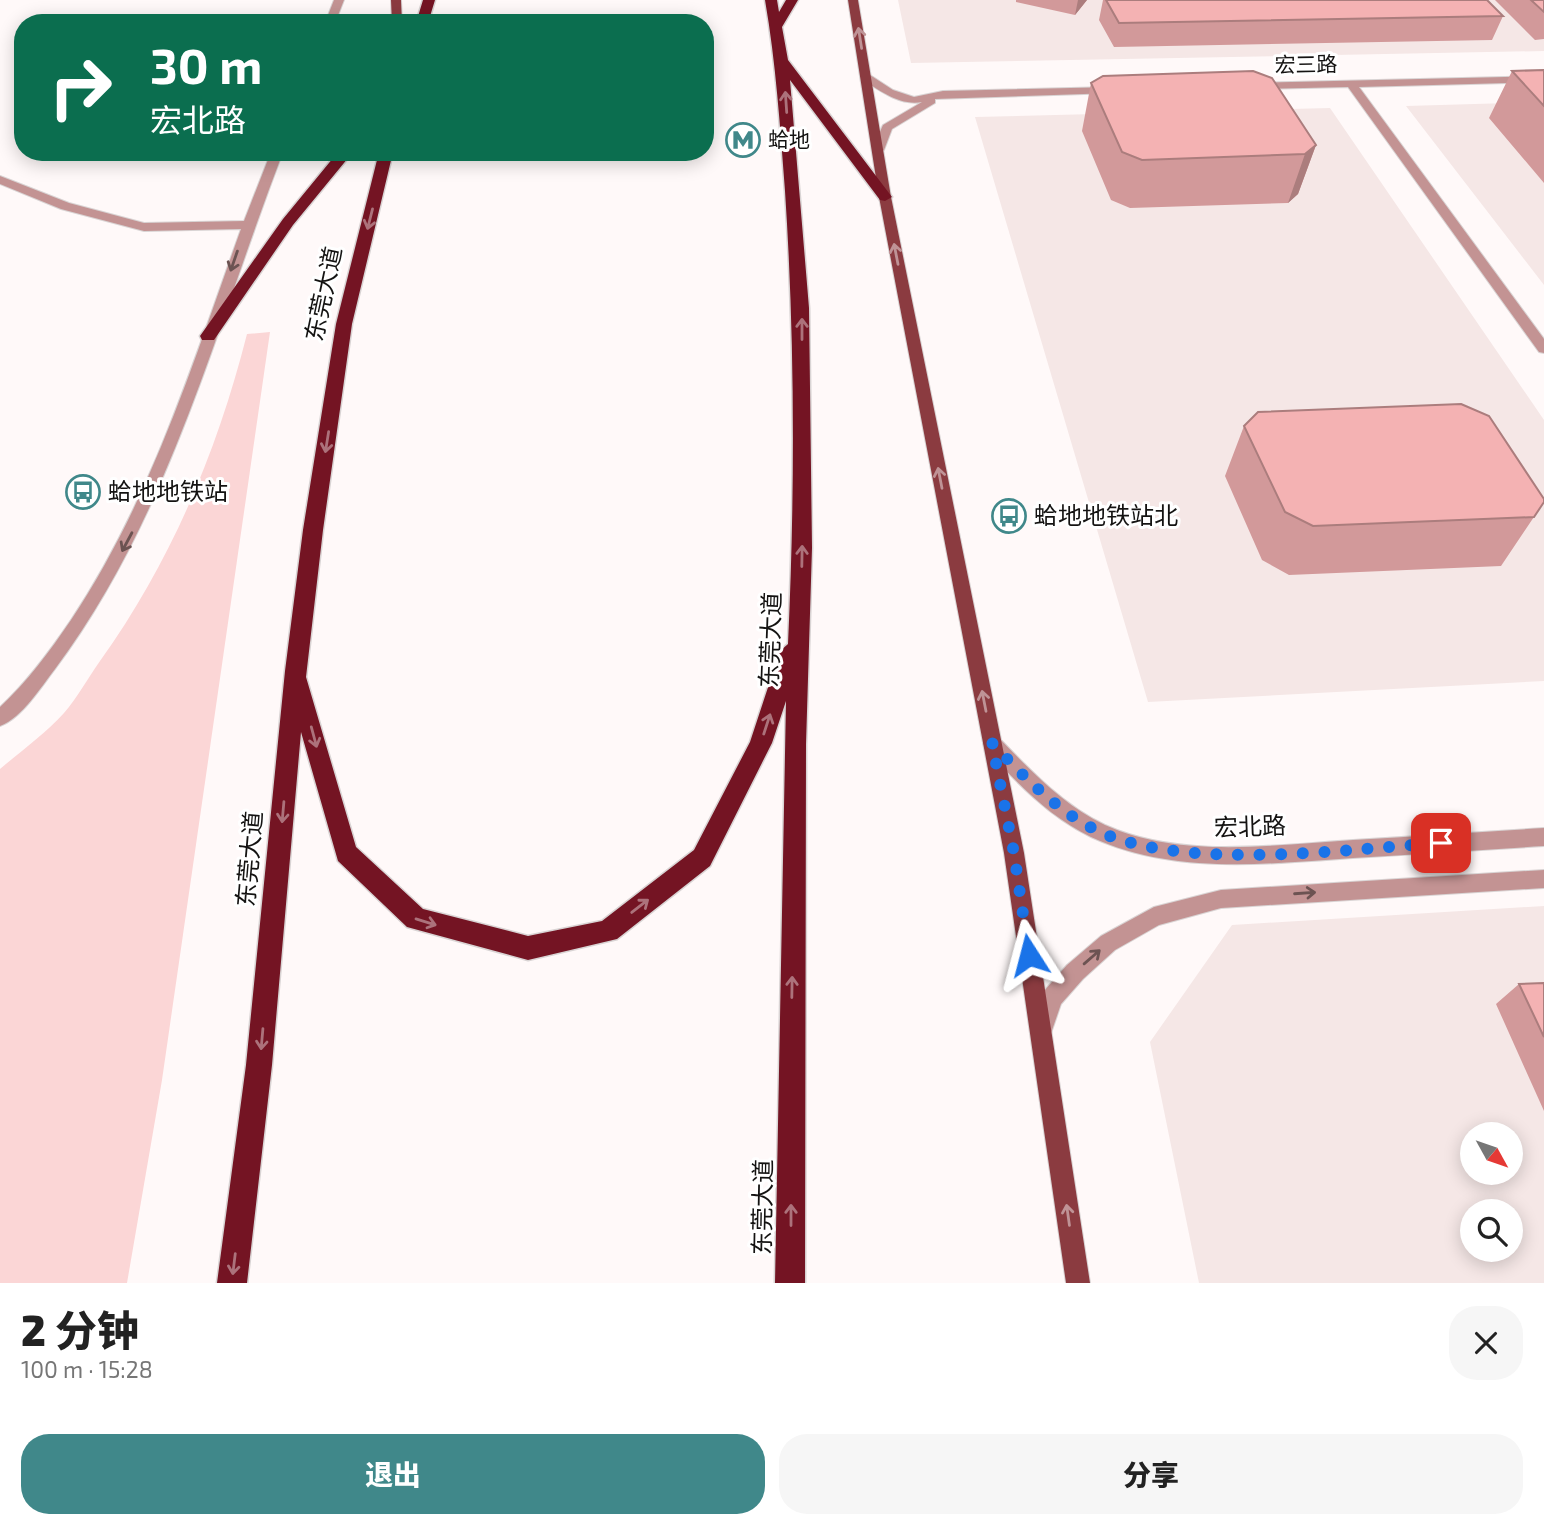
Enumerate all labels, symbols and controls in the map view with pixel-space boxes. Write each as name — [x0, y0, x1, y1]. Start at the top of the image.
one-way arrow — [853, 27, 866, 50]
text: 30 m — [150, 35, 262, 94]
icon: right — [35, 42, 126, 133]
street label: 宏三路 — [1274, 50, 1338, 77]
one-way arrow — [779, 91, 792, 114]
text: 宏北路 — [150, 100, 246, 138]
metro station icon: 蛤地 — [724, 121, 762, 159]
place label: 蛤地 — [768, 126, 810, 151]
one-way arrow — [363, 207, 376, 229]
one-way arrow — [889, 243, 903, 266]
street label: 东莞大道 — [298, 244, 347, 344]
one-way arrow — [227, 250, 239, 272]
one-way arrow — [795, 317, 808, 340]
one-way arrow — [320, 430, 333, 453]
one-way arrow — [933, 467, 947, 490]
bus stop icon: 蛤地地铁站 — [64, 473, 102, 511]
place label: 蛤地地铁站 — [108, 476, 228, 505]
bus stop icon: 蛤地地铁站北 — [990, 497, 1028, 535]
place label: 蛤地地铁站北 — [1034, 500, 1178, 529]
one-way arrow — [120, 531, 133, 552]
one-way arrow — [795, 545, 808, 568]
street label: 东莞大道 — [753, 591, 786, 688]
one-way arrow — [977, 690, 990, 713]
one-way arrow — [761, 713, 774, 735]
one-way arrow — [308, 725, 321, 748]
one-way arrow — [276, 800, 289, 823]
street label: 东莞大道 — [230, 810, 267, 908]
street label: 宏北路 — [1213, 810, 1286, 841]
pin — [1411, 813, 1471, 873]
icon: arrive — [1422, 824, 1460, 862]
one-way arrow — [1293, 887, 1316, 900]
one-way arrow — [630, 898, 648, 913]
one-way arrow — [415, 916, 437, 929]
position arrow — [992, 918, 1066, 992]
one-way arrow — [1083, 949, 1101, 965]
one-way arrow — [785, 976, 799, 999]
one-way arrow — [255, 1027, 268, 1049]
north arrow — [1460, 1122, 1522, 1185]
map controls — [1460, 1122, 1523, 1262]
street label: 东莞大道 — [746, 1159, 777, 1255]
button: search — [1460, 1199, 1523, 1262]
one-way arrow — [784, 1204, 798, 1227]
one-way arrow — [1061, 1205, 1074, 1227]
one-way arrow — [228, 1253, 241, 1275]
text: 2 分钟 — [21, 1304, 139, 1354]
button: close — [1449, 1306, 1523, 1380]
text: 100 m · 15:28 — [21, 1355, 153, 1383]
button: 退出 — [21, 1434, 765, 1514]
button: 分享 — [779, 1434, 1523, 1514]

